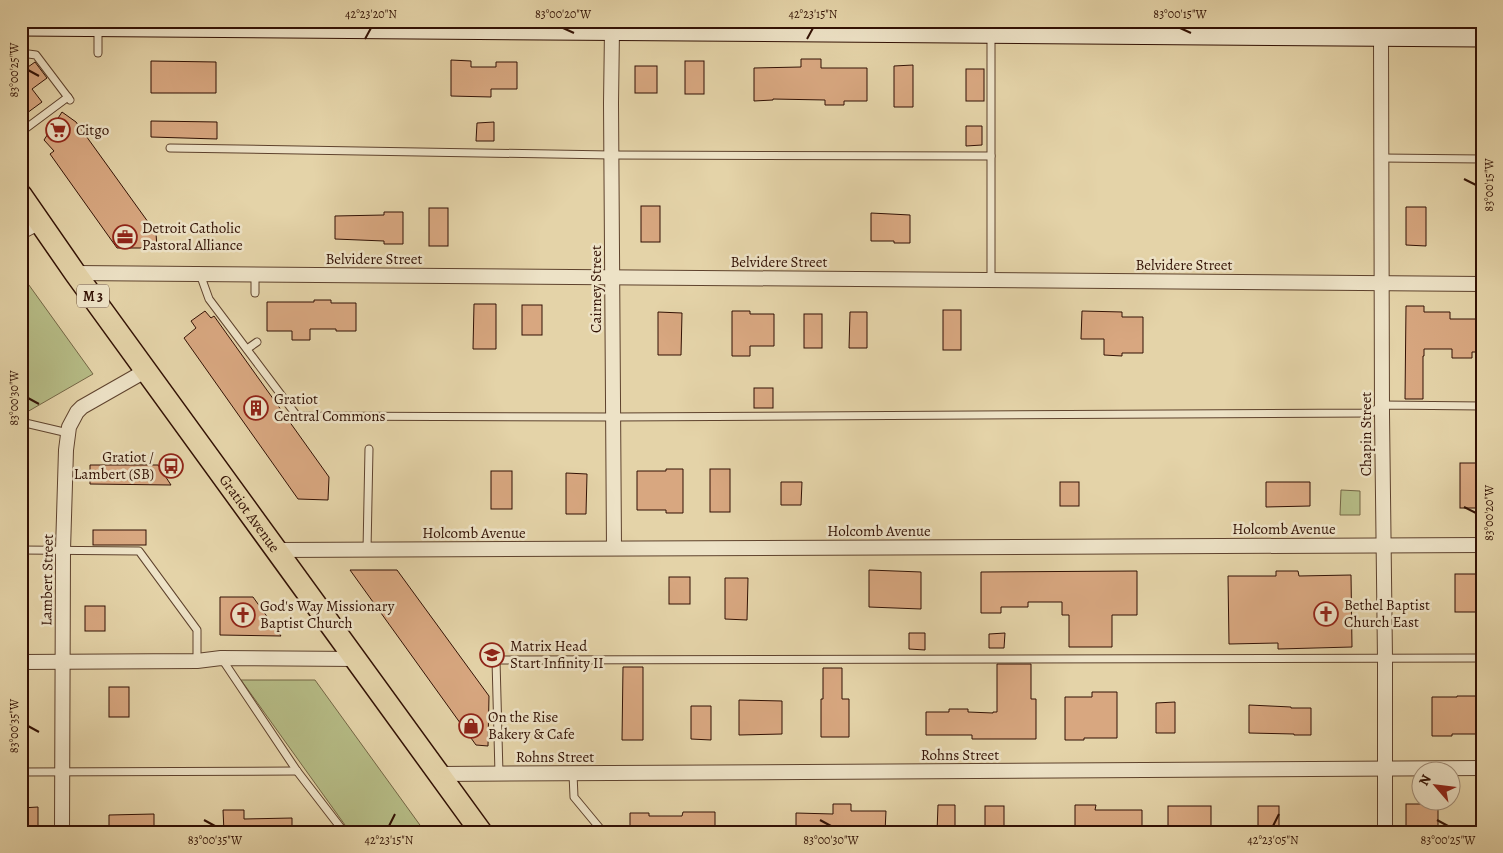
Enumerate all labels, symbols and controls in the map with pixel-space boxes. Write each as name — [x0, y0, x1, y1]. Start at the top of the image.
text: 42°23'20"N — [345, 6, 397, 22]
text: 83°00'20"W — [535, 6, 592, 22]
text: 42°23'15"N — [788, 6, 838, 22]
text: 83°00'15"W — [1153, 6, 1207, 22]
text: 83°00'25"W — [6, 42, 22, 97]
supermarket icon: Citgo — [45, 117, 71, 143]
place label: Citgo — [76, 120, 109, 140]
text: 83°00'15"W — [1481, 158, 1497, 212]
place label: Detroit Catholic Pastoral Alliance — [142, 218, 243, 255]
office icon: Detroit Catholic Pastoral Alliance — [112, 224, 138, 250]
street label: Cairney Street — [586, 245, 606, 333]
street label: Belvidere Street — [325, 249, 423, 269]
street label: Belvidere Street — [730, 252, 828, 272]
street label: Belvidere Street — [1135, 255, 1233, 275]
road number: M 3 — [77, 284, 109, 308]
text: 83°00'30"W — [6, 369, 22, 426]
place label: Gratiot Central Commons — [274, 389, 385, 426]
street label: Chapin Street — [1356, 392, 1376, 476]
building icon: Gratiot Central Commons — [243, 395, 269, 421]
place label: Gratiot / Lambert (SB) — [74, 447, 154, 484]
bus stop icon: Gratiot / Lambert (SB) — [158, 453, 184, 479]
street label: Gratiot Avenue — [215, 470, 285, 557]
text: 83°00'20"W — [1481, 484, 1497, 541]
street label: Holcomb Avenue — [1232, 519, 1336, 539]
street label: Holcomb Avenue — [827, 521, 931, 541]
street label: Holcomb Avenue — [422, 523, 526, 543]
street label: Lambert Street — [36, 534, 58, 626]
place label: Bethel Baptist Church East — [1344, 595, 1430, 632]
place label: God's Way Missionary Baptist Church — [260, 596, 395, 633]
church icon: Bethel Baptist Church East — [1313, 601, 1339, 627]
church icon: God's Way Missionary Baptist Church — [230, 602, 256, 628]
place label: Matrix Head Start Infinity II — [510, 636, 604, 673]
school or university icon: Matrix Head Start Infinity II — [479, 642, 505, 668]
text: 83°00'35"W — [6, 698, 22, 753]
place label: On the Rise Bakery & Cafe — [488, 707, 575, 744]
shop icon: On the Rise Bakery & Cafe — [458, 713, 484, 739]
street label: Rohns Street — [921, 745, 999, 765]
street label: Rohns Street — [516, 747, 594, 767]
north arrow — [1410, 760, 1460, 810]
text: N — [1414, 771, 1436, 789]
text: 83°00'35"W — [188, 832, 243, 848]
text: 42°23'15"N — [364, 832, 414, 848]
text: 83°00'30"W — [803, 832, 860, 848]
text: 42°23'05"N — [1247, 832, 1299, 848]
text: 83°00'25"W — [1421, 832, 1476, 848]

